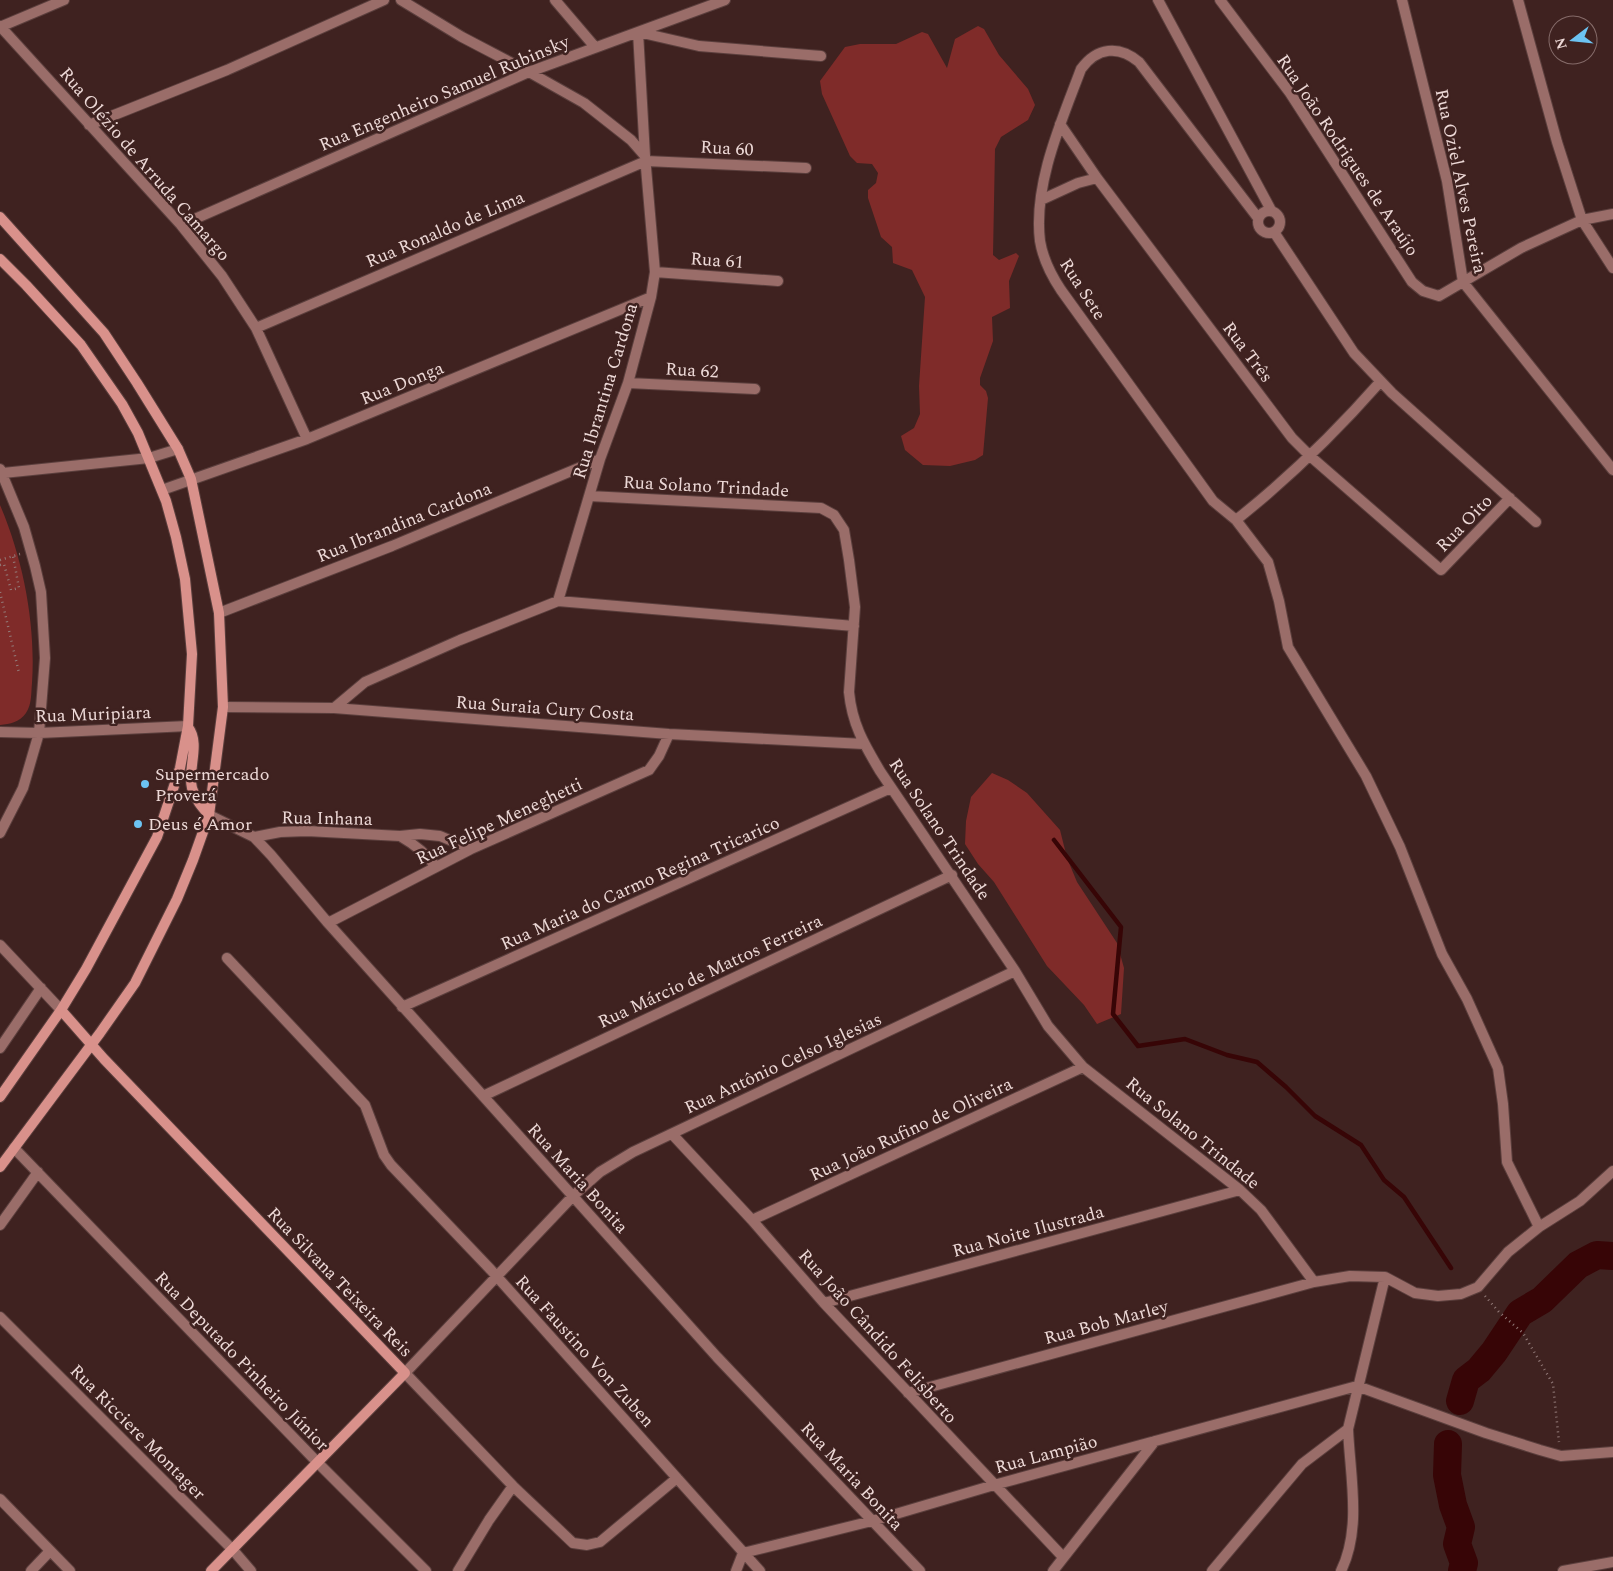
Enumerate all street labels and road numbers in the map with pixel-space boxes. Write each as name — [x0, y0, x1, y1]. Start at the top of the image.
street label: Rua Engenheiro Samuel Rubinsky — [315, 28, 575, 159]
street label: Rua João Rodrigues de Araújo — [1270, 49, 1425, 262]
street label: Rua Olézio de Arruda Camargo — [53, 61, 237, 267]
street label: Rua Oziel Alves Pereira — [1428, 86, 1493, 276]
street label: Rua 60 — [700, 134, 754, 163]
street label: Rua Ronaldo de Lima — [362, 184, 529, 275]
street label: Rua 61 — [689, 245, 744, 276]
street label: Rua Sete — [1052, 253, 1113, 326]
street label: Rua Ibrantina Cardona — [566, 300, 645, 482]
street label: Rua Três — [1216, 316, 1280, 389]
street label: Rua Donga — [356, 354, 448, 412]
street label: Rua 62 — [665, 356, 719, 385]
street label: Rua Solano Trindade — [622, 469, 790, 504]
street label: Rua Ibrandina Cardona — [313, 475, 496, 570]
street label: Rua Oito — [1430, 488, 1499, 558]
street label: Rua Suraia Cury Costa — [455, 689, 635, 728]
street label: Rua Muripiara — [34, 699, 152, 730]
street label: Rua Solano Trindade — [882, 753, 997, 906]
street label: Rua Felipe Meneghetti — [411, 771, 587, 872]
street label: Rua Inhana — [281, 804, 373, 833]
street label: Rua Maria do Carmo Regina Tricarico — [496, 809, 784, 957]
street label: Rua Márcio de Mattos Ferreira — [593, 907, 827, 1035]
street label: Rua Antônio Celso Iglesias — [680, 1006, 887, 1121]
street label: Rua João Rufino de Oliveira — [805, 1070, 1017, 1188]
street label: Rua Solano Trindade — [1120, 1071, 1266, 1196]
street label: Rua Maria Bonita — [521, 1117, 635, 1240]
street label: Rua Noite Ilustrada — [949, 1198, 1107, 1265]
street label: Rua Silvana Teixeira Reis — [260, 1201, 419, 1364]
street label: Rua João Cândido Felisberto — [792, 1243, 964, 1430]
street label: Rua Deputado Pinheiro Júnior — [148, 1265, 335, 1458]
street label: Rua Faustino Von Zuben — [509, 1269, 661, 1434]
street label: Rua Bob Marley — [1041, 1293, 1172, 1352]
street label: Rua Ricciere Montager — [63, 1358, 212, 1507]
street label: Rua Maria Bonita — [794, 1416, 910, 1537]
street label: Rua Lampião — [992, 1428, 1100, 1481]

